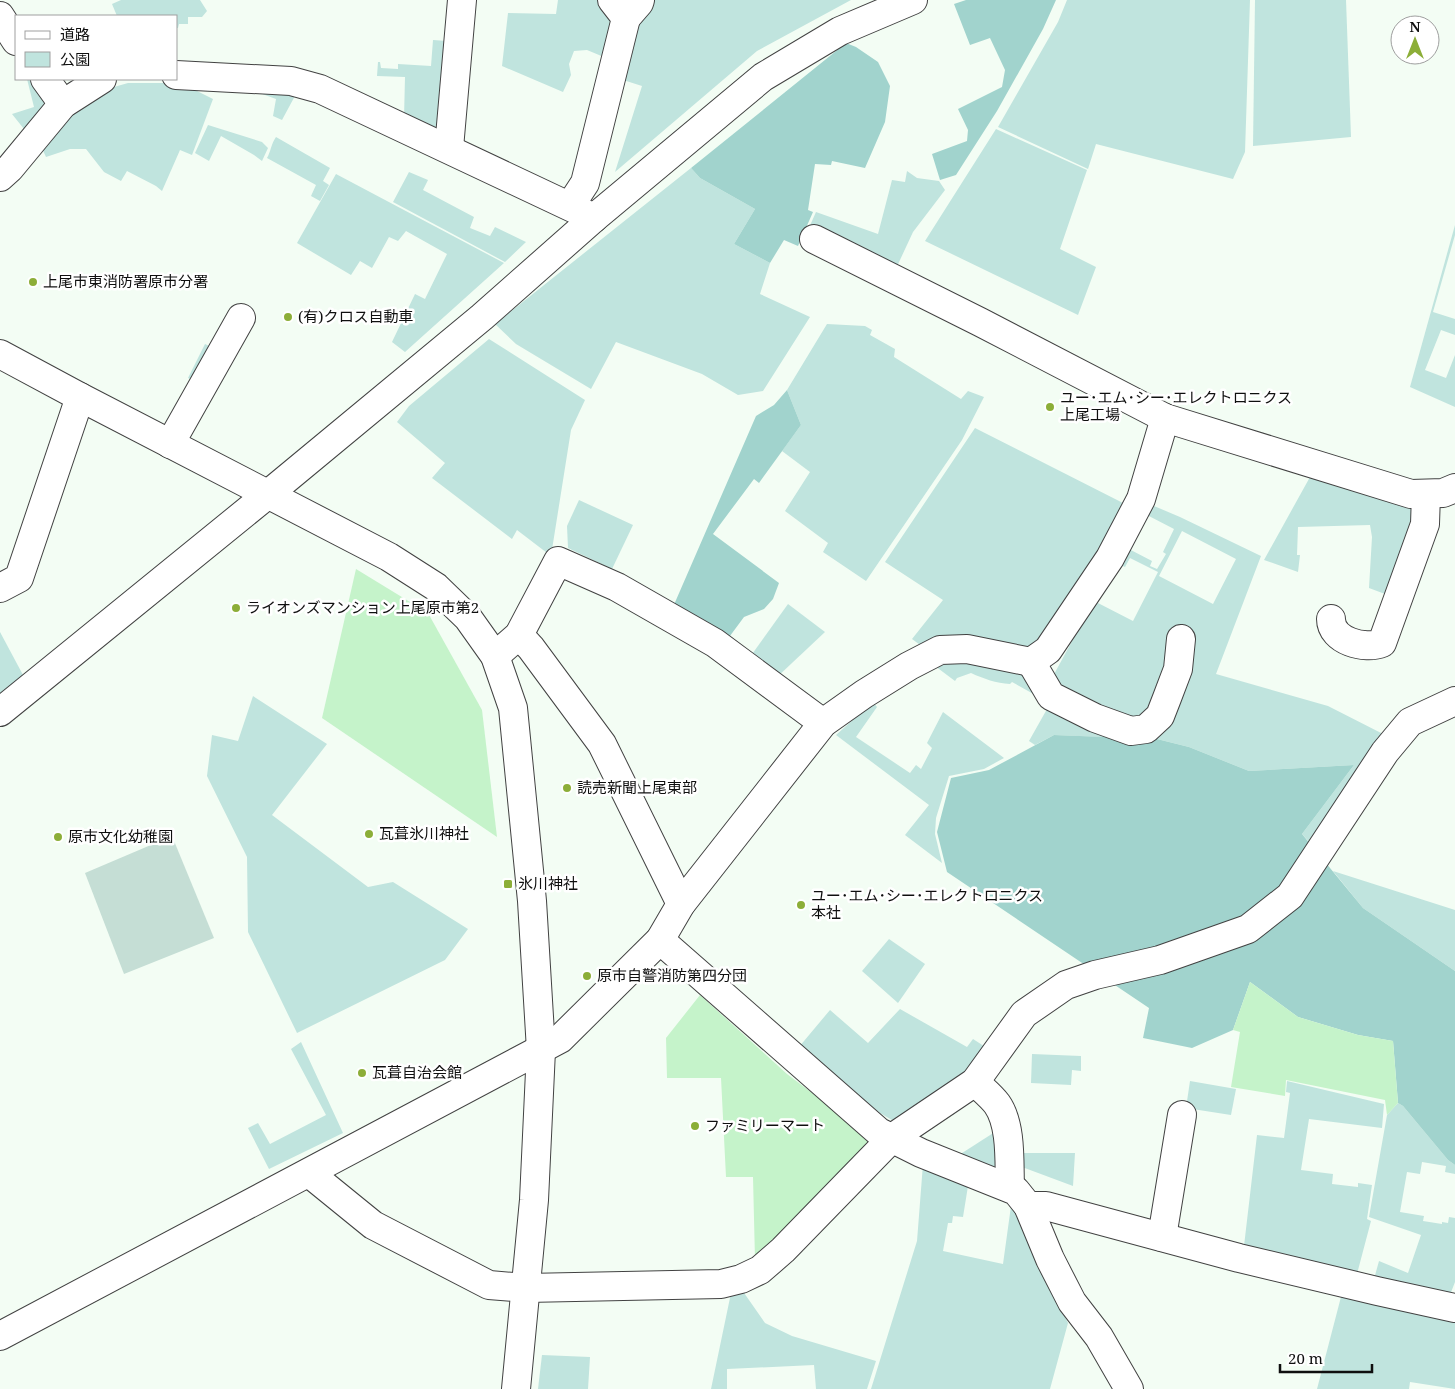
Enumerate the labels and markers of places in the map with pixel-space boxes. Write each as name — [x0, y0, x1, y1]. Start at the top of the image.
place label: 上尾市東消防署原市分署 — [43, 271, 208, 291]
marker: 上尾市東消防署原市分署 — [27, 276, 39, 288]
place label: (有)クロス自動車 — [298, 306, 413, 326]
marker: (有)クロス自動車 — [282, 311, 294, 323]
place label: ユー･エム･シー･エレクトロニクス 上尾工場 — [1060, 387, 1292, 424]
marker: ユー･エム･シー･エレクトロニクス 上尾工場 — [1044, 401, 1056, 413]
place label: ライオンズマンション上尾原市第2 — [246, 597, 479, 617]
marker: ライオンズマンション上尾原市第2 — [230, 602, 242, 614]
place label: 読売新聞上尾東部 — [577, 777, 697, 797]
marker: 読売新聞上尾東部 — [561, 782, 573, 794]
place label: 瓦葺氷川神社 — [379, 823, 469, 843]
place label: 原市文化幼稚園 — [68, 826, 173, 846]
marker: 瓦葺氷川神社 — [363, 828, 375, 840]
marker: 原市文化幼稚園 — [52, 831, 64, 843]
place label: 氷川神社 — [518, 873, 578, 893]
marker: 氷川神社 — [502, 878, 514, 890]
place label: ユー･エム･シー･エレクトロニクス 本社 — [811, 885, 1043, 922]
marker: ユー･エム･シー･エレクトロニクス 本社 — [795, 899, 807, 911]
place label: 原市自警消防第四分団 — [597, 965, 747, 985]
marker: 原市自警消防第四分団 — [581, 970, 593, 982]
place label: 瓦葺自治会館 — [372, 1062, 462, 1082]
marker: 瓦葺自治会館 — [356, 1067, 368, 1079]
place label: ファミリーマート — [705, 1115, 825, 1135]
marker: ファミリーマート — [689, 1120, 701, 1132]

